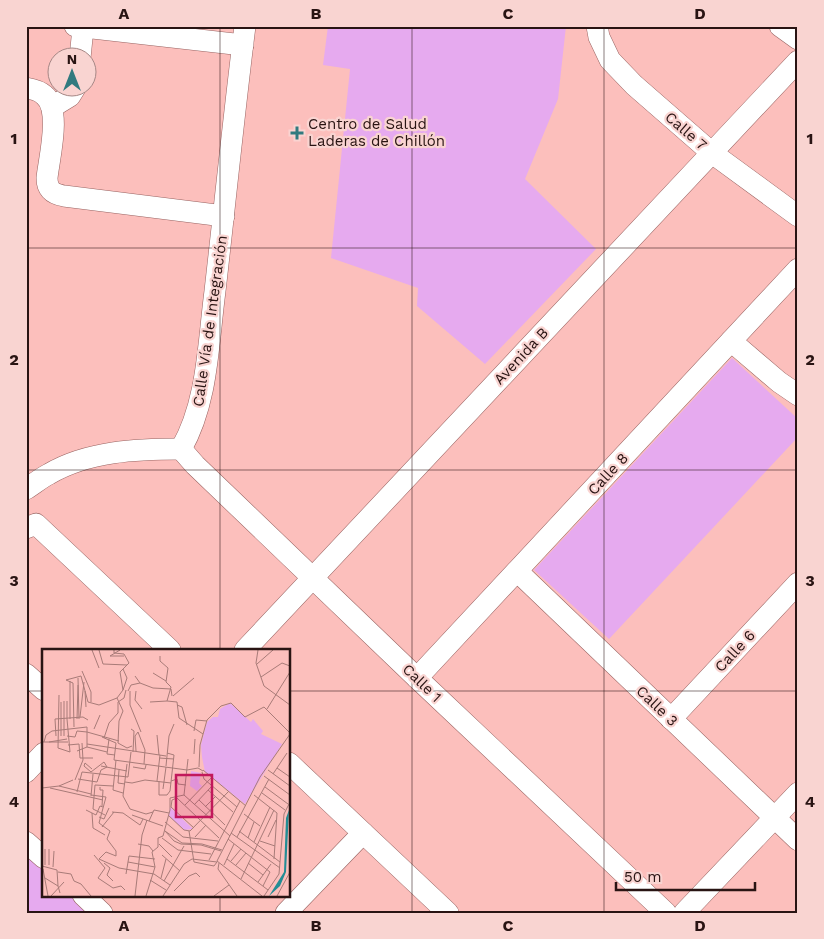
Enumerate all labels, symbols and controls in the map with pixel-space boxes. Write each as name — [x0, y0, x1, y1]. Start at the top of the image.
text: A — [119, 4, 130, 23]
text: B — [311, 4, 322, 23]
text: C — [503, 4, 514, 23]
text: D — [694, 4, 706, 23]
north arrow — [48, 48, 98, 98]
text: N — [67, 51, 77, 67]
street label: Calle 7 — [661, 108, 711, 154]
place label: Centro de Salud Laderas de Chillón — [308, 115, 445, 150]
marker: Centro de Salud Laderas de Chillón — [290, 126, 304, 140]
text: 1 — [11, 129, 17, 148]
text: 1 — [807, 129, 813, 148]
street label: Calle Vía de Integración — [189, 234, 231, 408]
street label: Avenida B — [490, 324, 552, 388]
text: 2 — [9, 350, 19, 369]
text: 2 — [805, 350, 815, 369]
street label: Calle 8 — [584, 449, 632, 499]
text: 3 — [9, 571, 19, 590]
text: 3 — [805, 571, 815, 590]
street label: Calle 6 — [711, 626, 759, 676]
inset map — [42, 649, 290, 896]
street label: Calle 1 — [399, 660, 445, 706]
street label: Calle 3 — [633, 682, 681, 730]
text: 4 — [9, 792, 19, 811]
text: 4 — [805, 792, 815, 811]
scale bar — [616, 859, 755, 891]
text: 50 m — [624, 868, 661, 886]
text: A — [119, 916, 130, 935]
text: B — [311, 916, 322, 935]
text: C — [503, 916, 514, 935]
text: D — [694, 916, 706, 935]

